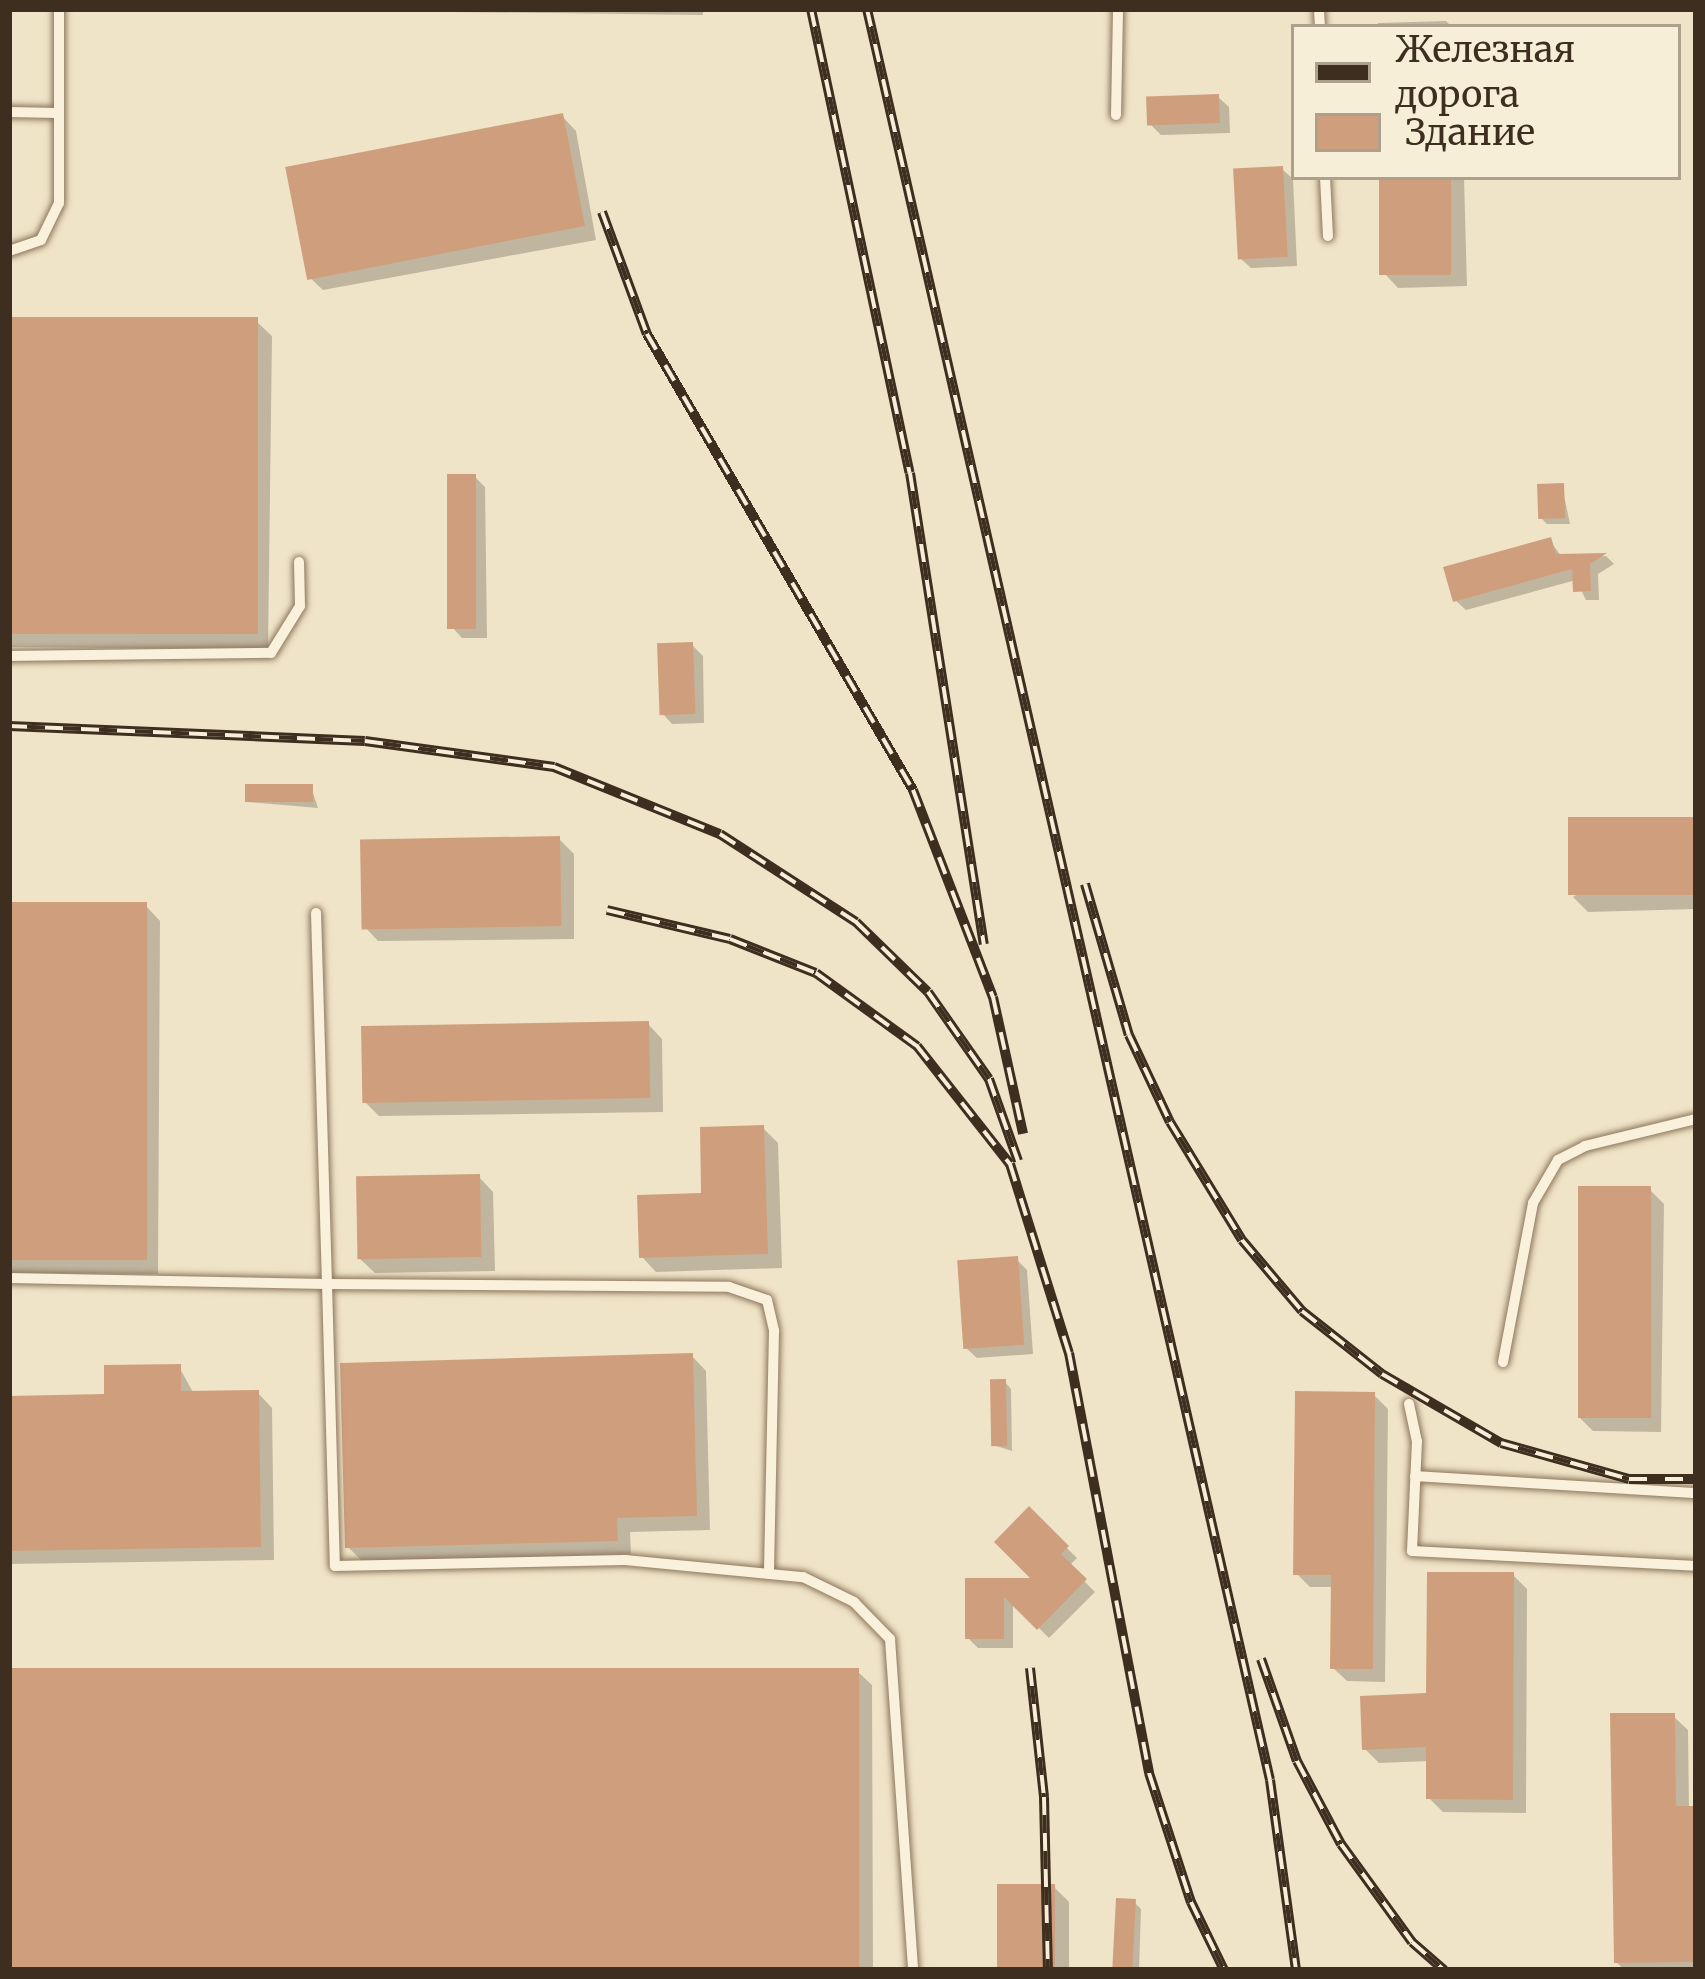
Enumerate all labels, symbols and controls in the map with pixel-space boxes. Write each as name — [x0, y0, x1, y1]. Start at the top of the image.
legend — [1291, 24, 1681, 180]
text: Железная дорога — [1395, 27, 1575, 117]
text: Здание — [1405, 110, 1535, 155]

